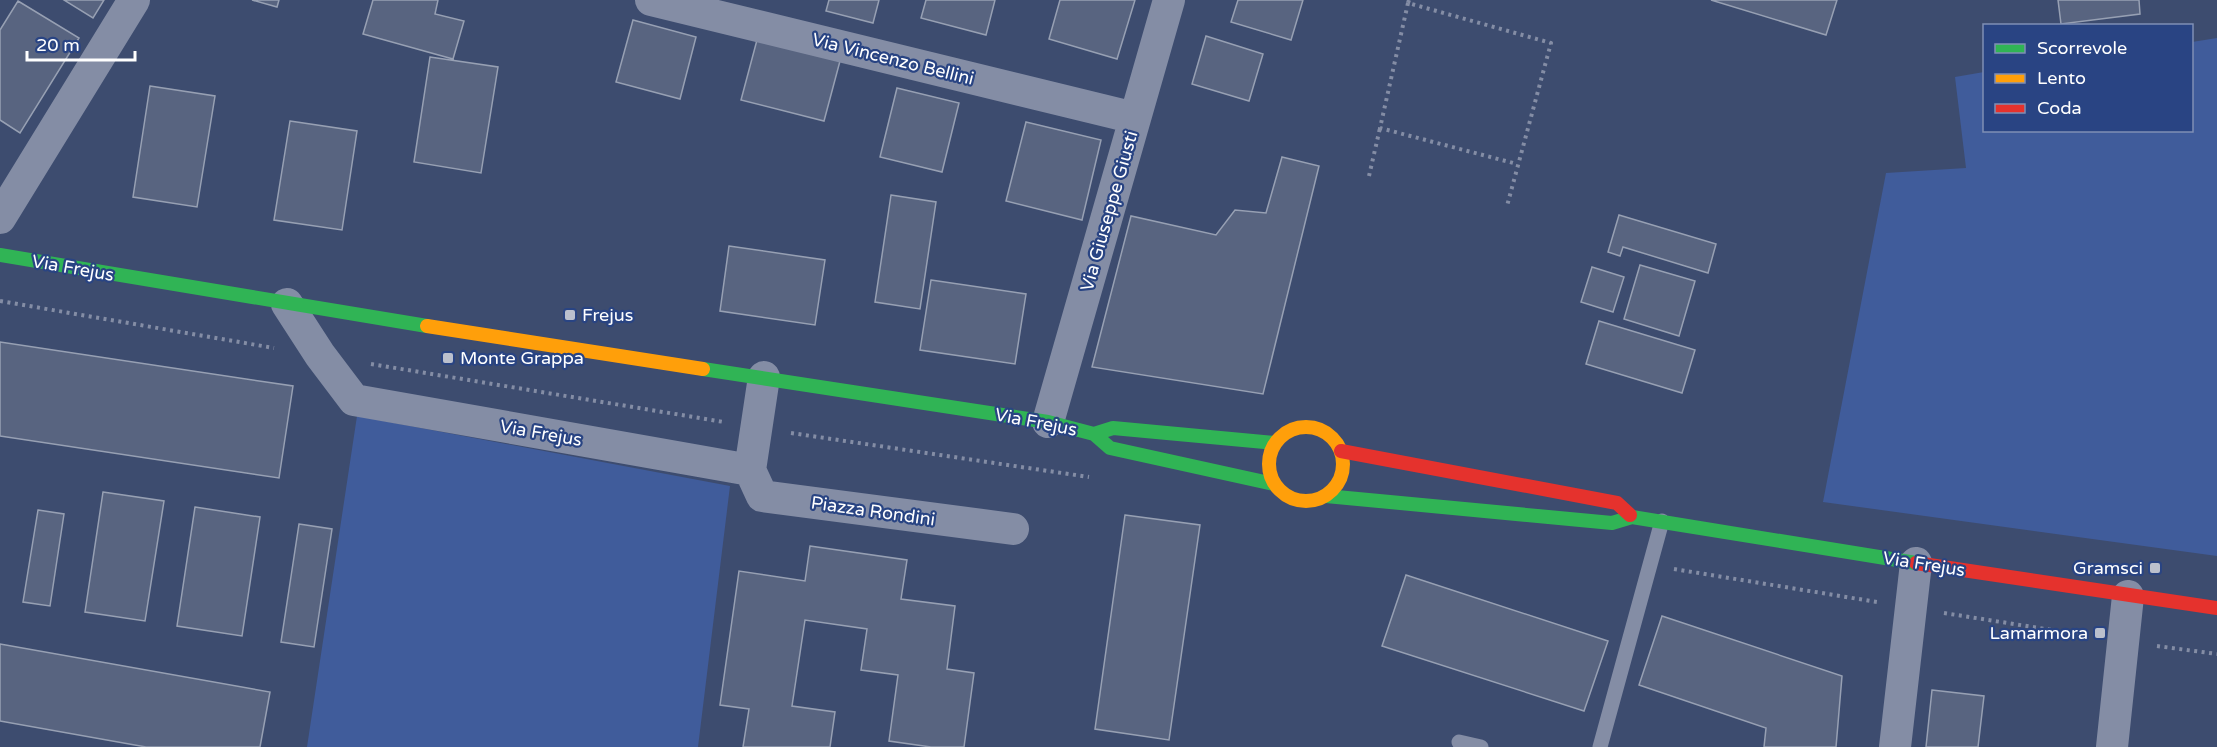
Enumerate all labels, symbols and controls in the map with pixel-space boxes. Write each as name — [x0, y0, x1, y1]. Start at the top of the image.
scale bar — [27, 24, 135, 62]
legend — [1983, 24, 2193, 132]
street label: Via Vincenzo Bellini — [810, 28, 976, 90]
text: 20 m — [36, 34, 80, 56]
text: Scorrevole — [2037, 37, 2127, 59]
text: Lento — [2037, 67, 2086, 89]
text: Coda — [2037, 97, 2082, 119]
street label: Via Giuseppe Giusti — [1076, 128, 1142, 294]
street label: Via Frejus — [30, 250, 116, 286]
place label: Frejus — [582, 304, 633, 326]
marker: Frejus — [563, 308, 577, 322]
place label: Monte Grappa — [460, 347, 584, 369]
marker: Monte Grappa — [441, 351, 455, 365]
street label: Via Frejus — [993, 403, 1079, 441]
street label: Via Frejus — [498, 415, 584, 451]
street label: Piazza Rondini — [809, 491, 937, 531]
street label: Via Frejus — [1881, 547, 1967, 581]
place label: Gramsci — [2073, 557, 2143, 579]
marker: Gramsci — [2148, 561, 2162, 575]
place label: Lamarmora — [1990, 622, 2088, 644]
marker: Lamarmora — [2093, 626, 2107, 640]

